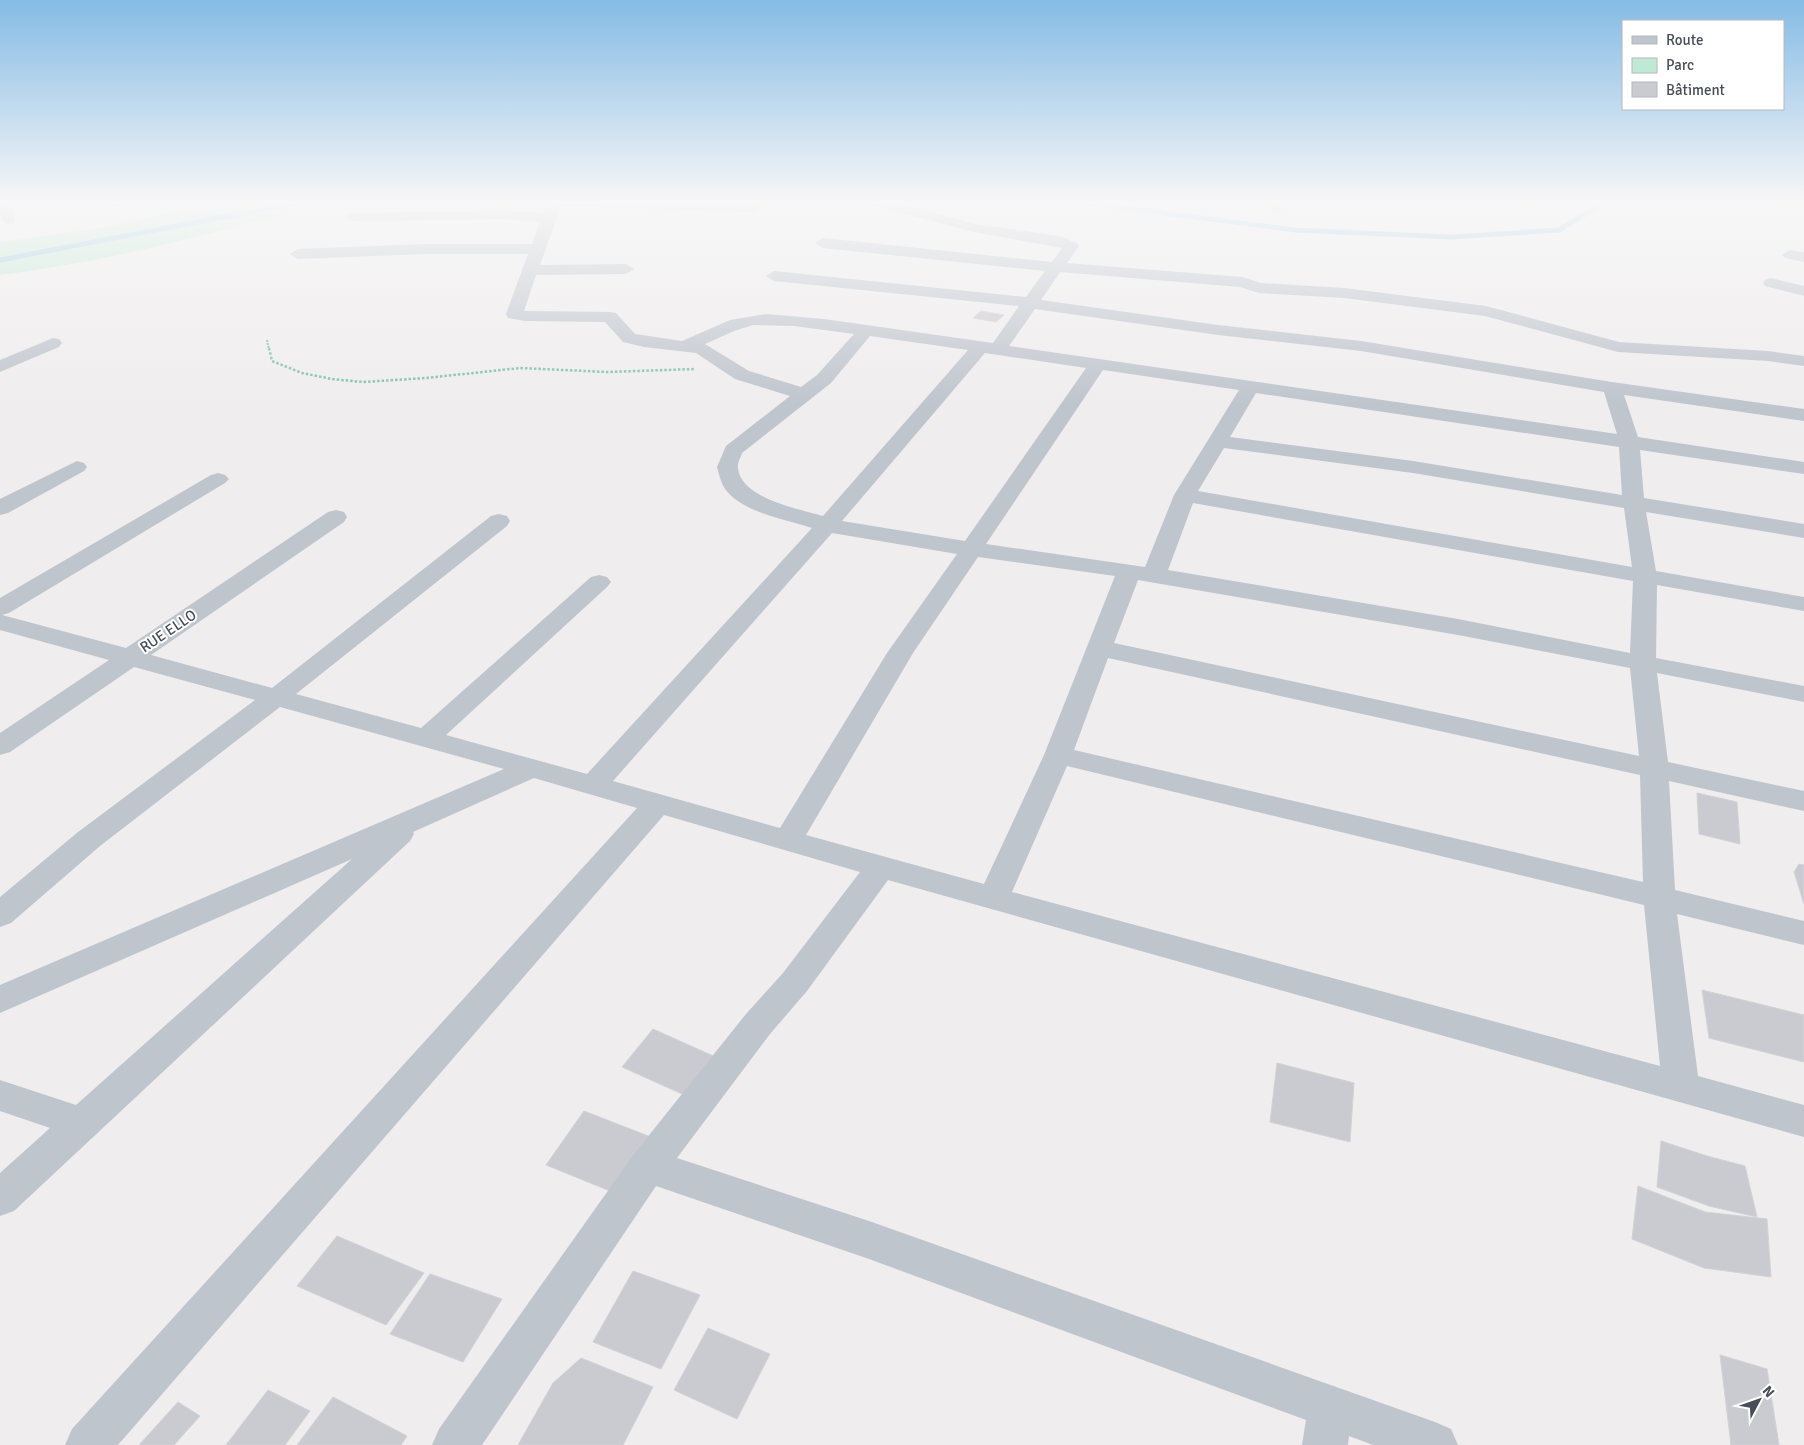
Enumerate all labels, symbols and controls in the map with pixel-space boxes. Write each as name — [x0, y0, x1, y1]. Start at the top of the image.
legend — [1622, 20, 1784, 110]
text: Route — [1666, 31, 1703, 49]
text: Parc — [1666, 56, 1694, 74]
text: Bâtiment — [1666, 81, 1725, 99]
street label: RUE ELLO — [136, 606, 200, 656]
north arrow — [1734, 1375, 1784, 1425]
text: N — [1759, 1383, 1778, 1401]

